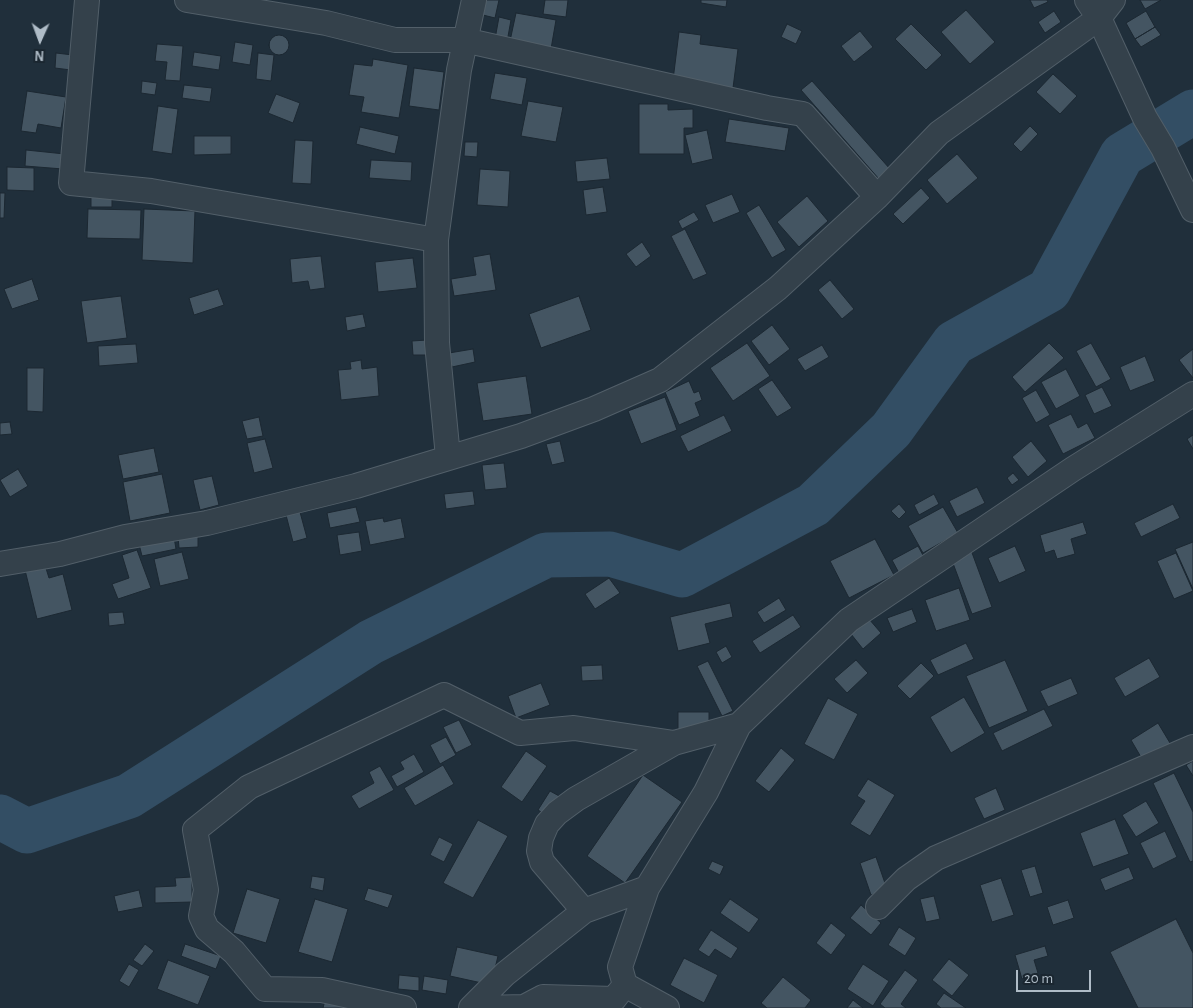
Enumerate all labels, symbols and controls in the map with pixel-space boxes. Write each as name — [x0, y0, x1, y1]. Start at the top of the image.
north arrow — [15, 15, 65, 65]
text: N — [34, 48, 45, 62]
scale bar — [1018, 960, 1093, 992]
text: 20 m — [1024, 971, 1053, 986]

